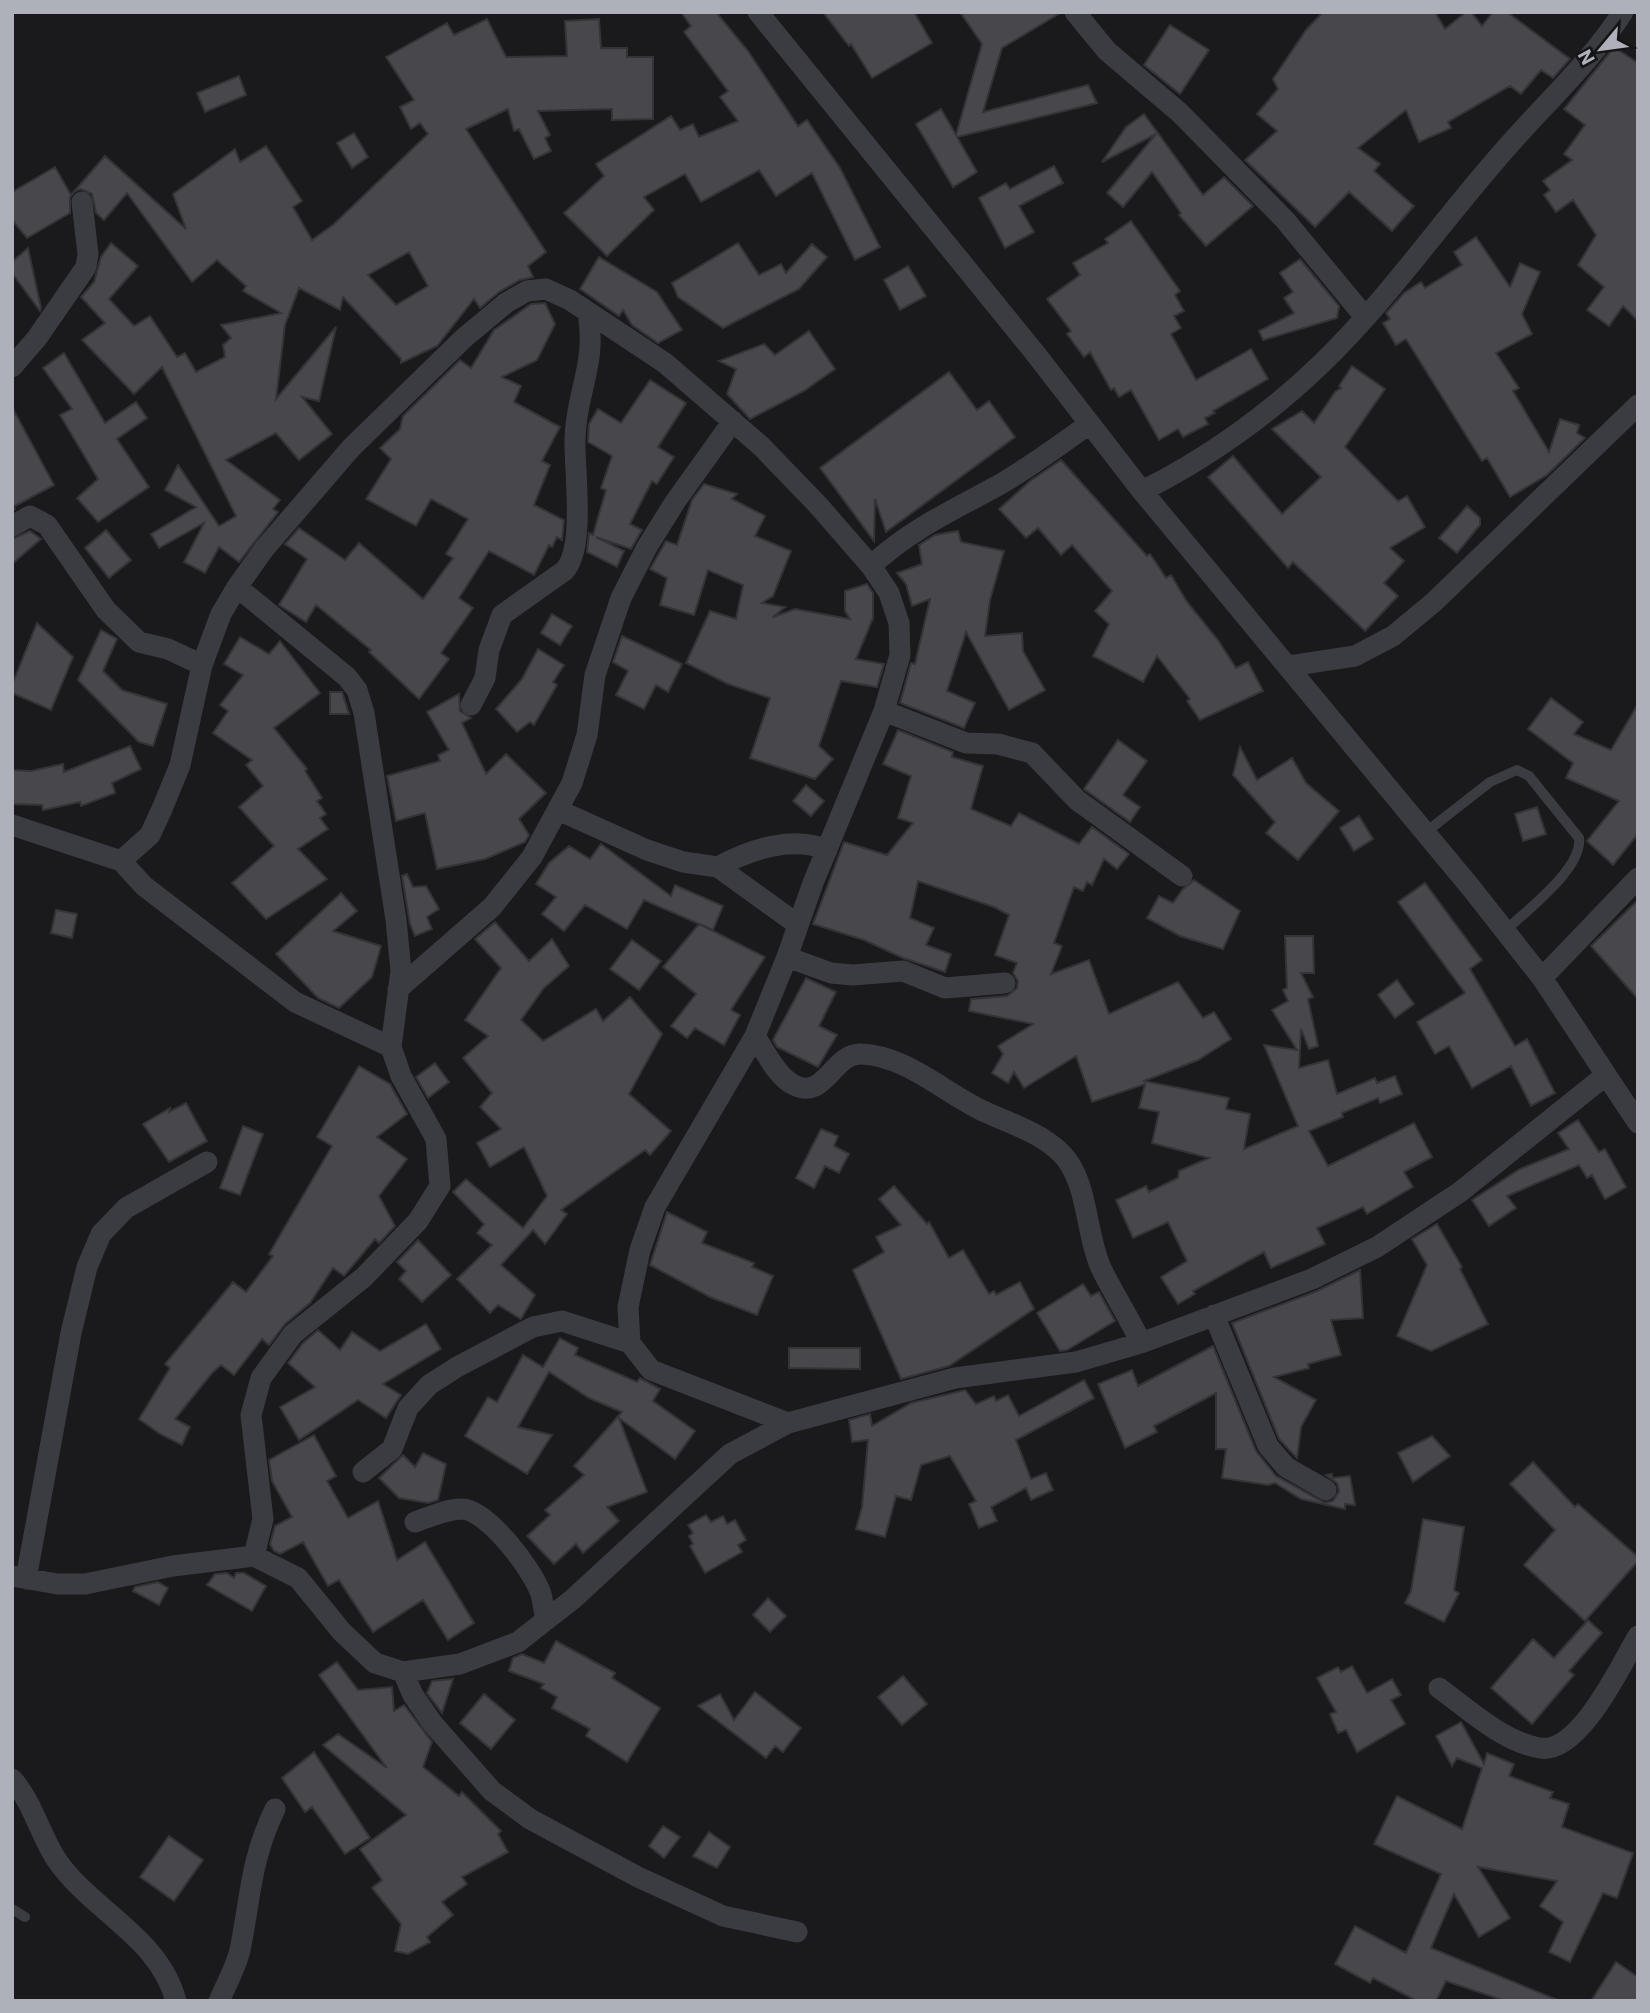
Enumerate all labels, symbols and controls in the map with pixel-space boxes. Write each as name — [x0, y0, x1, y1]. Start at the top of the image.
north arrow — [1566, 14, 1636, 84]
text: N — [1573, 46, 1600, 68]

